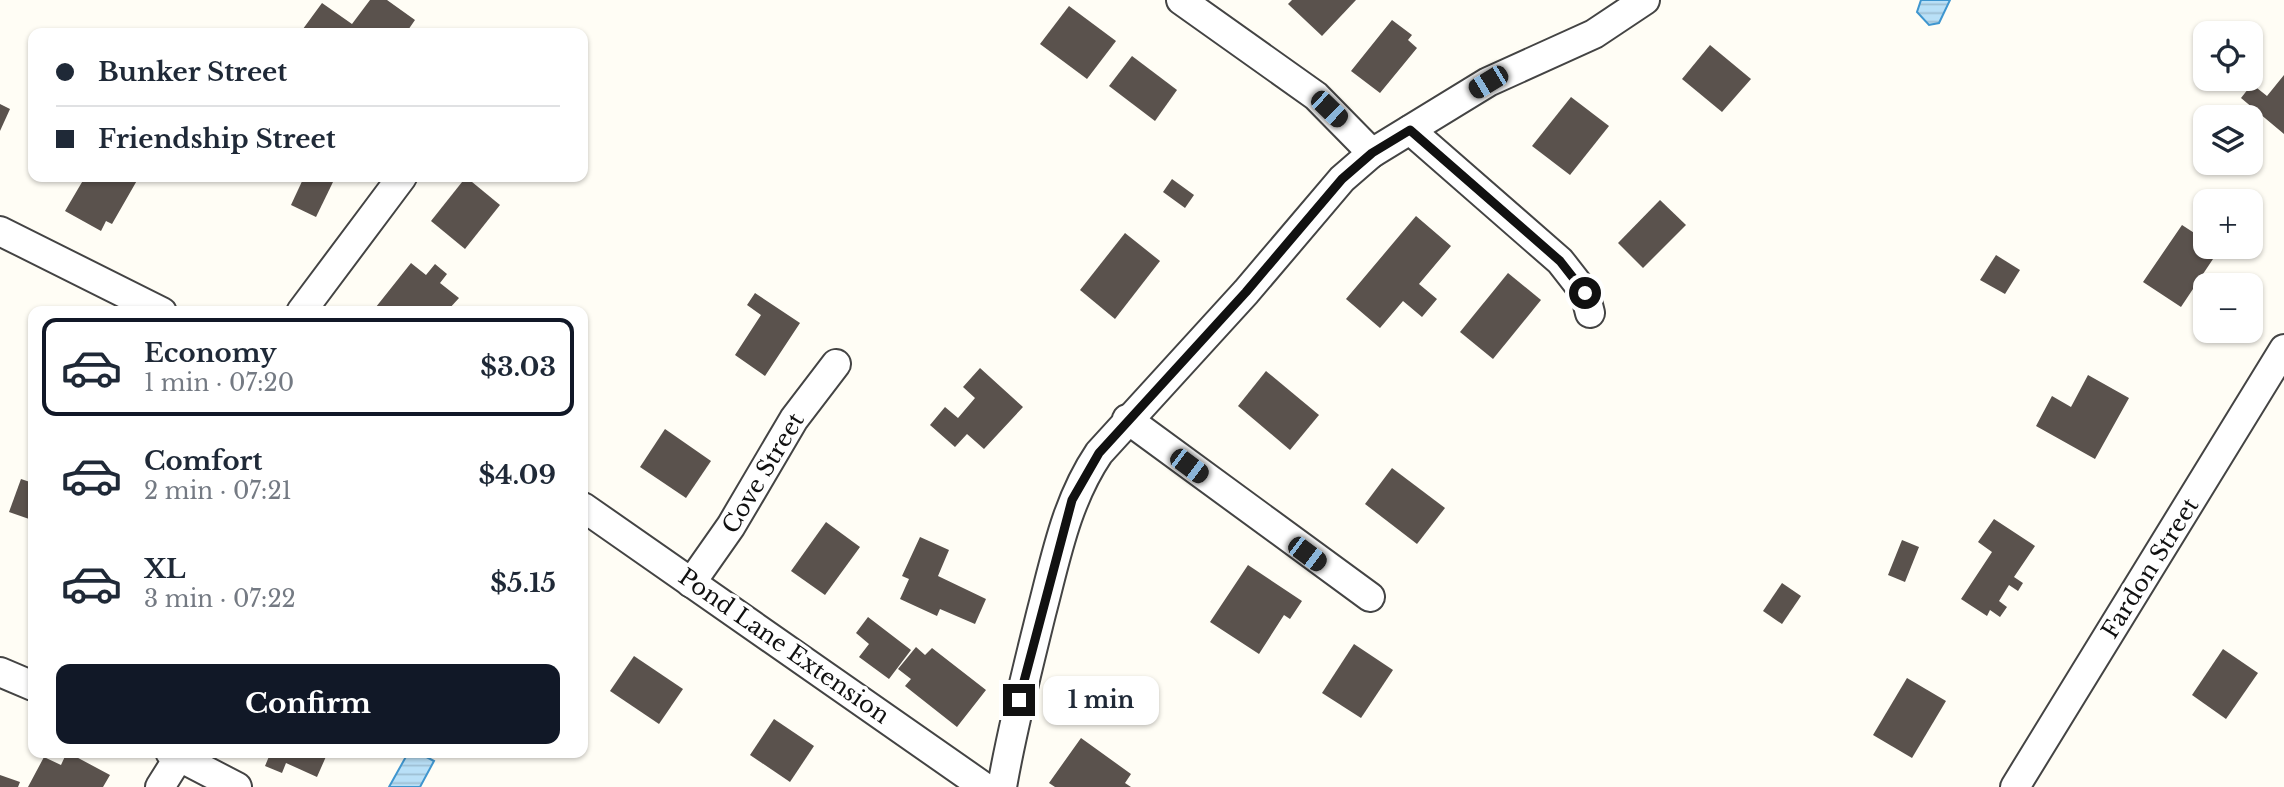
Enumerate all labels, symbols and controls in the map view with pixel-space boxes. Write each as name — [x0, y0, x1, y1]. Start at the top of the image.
map controls — [2193, 21, 2263, 343]
button: locate — [2193, 21, 2263, 91]
text: Bunker Street — [98, 56, 287, 88]
car — [1465, 62, 1512, 102]
car — [1307, 87, 1352, 131]
button: layers — [2193, 105, 2263, 175]
text: Friendship Street — [98, 123, 336, 155]
button: + — [2193, 189, 2263, 259]
button: − — [2193, 273, 2263, 343]
route start — [1569, 277, 1601, 309]
icon: car — [60, 336, 123, 399]
text: Economy — [144, 337, 277, 369]
text: $3.03 — [480, 351, 556, 383]
text: 1 min · 07:20 — [144, 369, 294, 397]
street label: Cove Street — [716, 407, 810, 538]
icon: car — [60, 444, 123, 507]
text: Comfort — [144, 445, 262, 477]
car — [1166, 445, 1213, 487]
text: $4.09 — [479, 459, 556, 491]
text: 2 min · 07:21 — [144, 477, 292, 505]
street label: Fardon Street — [2096, 492, 2204, 643]
car — [1284, 533, 1331, 575]
icon: car — [60, 552, 123, 615]
text: XL — [144, 553, 186, 585]
street label: Pond Lane Extension — [673, 563, 895, 729]
text: $5.15 — [490, 567, 556, 599]
text: 3 min · 07:22 — [144, 585, 296, 613]
button: Confirm — [56, 664, 560, 744]
callout: 1 min — [1044, 676, 1159, 724]
route end — [1003, 684, 1035, 716]
text: 1 min — [1068, 686, 1134, 714]

